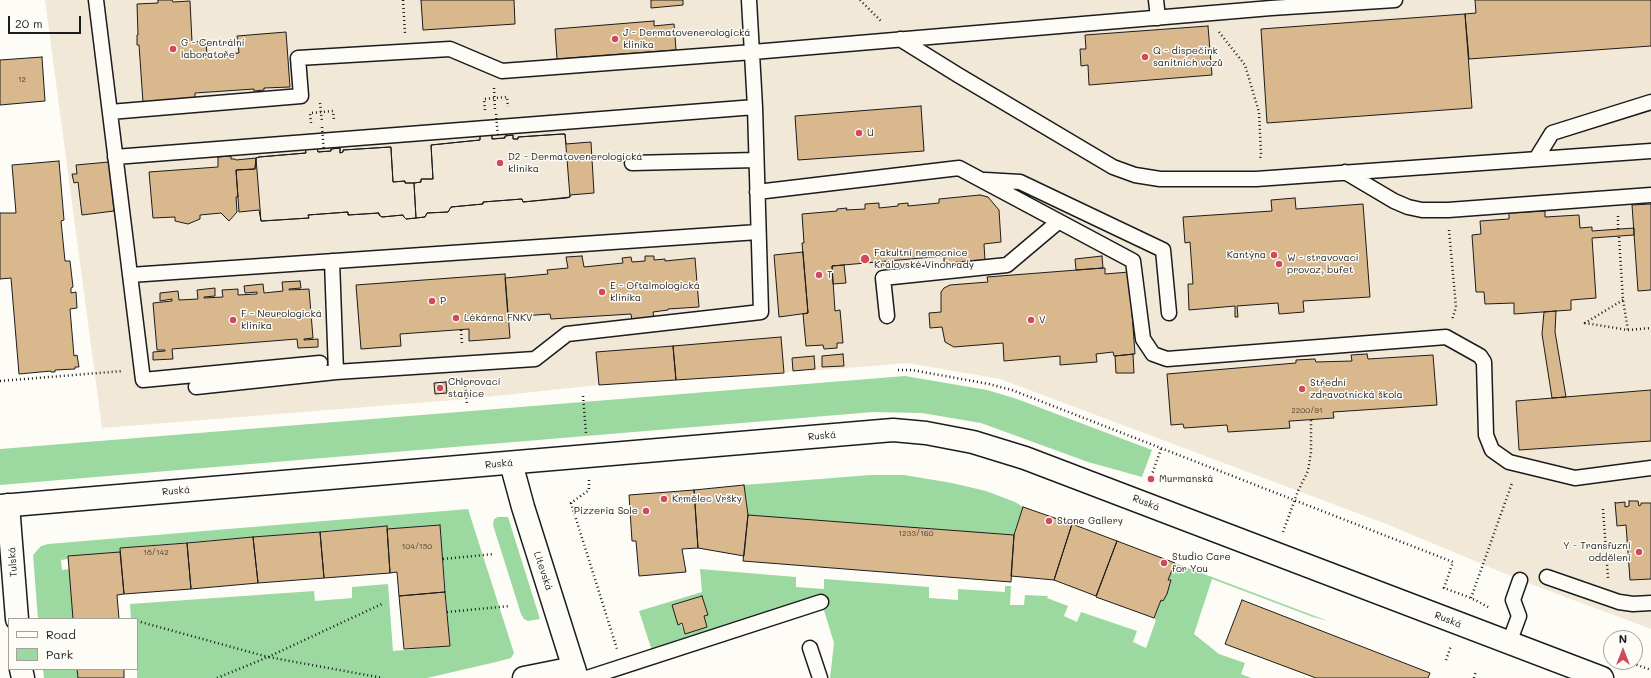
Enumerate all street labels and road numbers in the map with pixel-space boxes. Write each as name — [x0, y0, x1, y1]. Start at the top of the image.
street label: Ruská — [807, 429, 837, 443]
street label: Ruská — [484, 457, 514, 471]
street label: Ruská — [161, 484, 191, 498]
street label: Ruská — [1131, 492, 1161, 514]
street label: Tulská — [6, 547, 20, 577]
street label: Litevská — [531, 550, 555, 592]
street label: Ruská — [1433, 609, 1463, 631]

